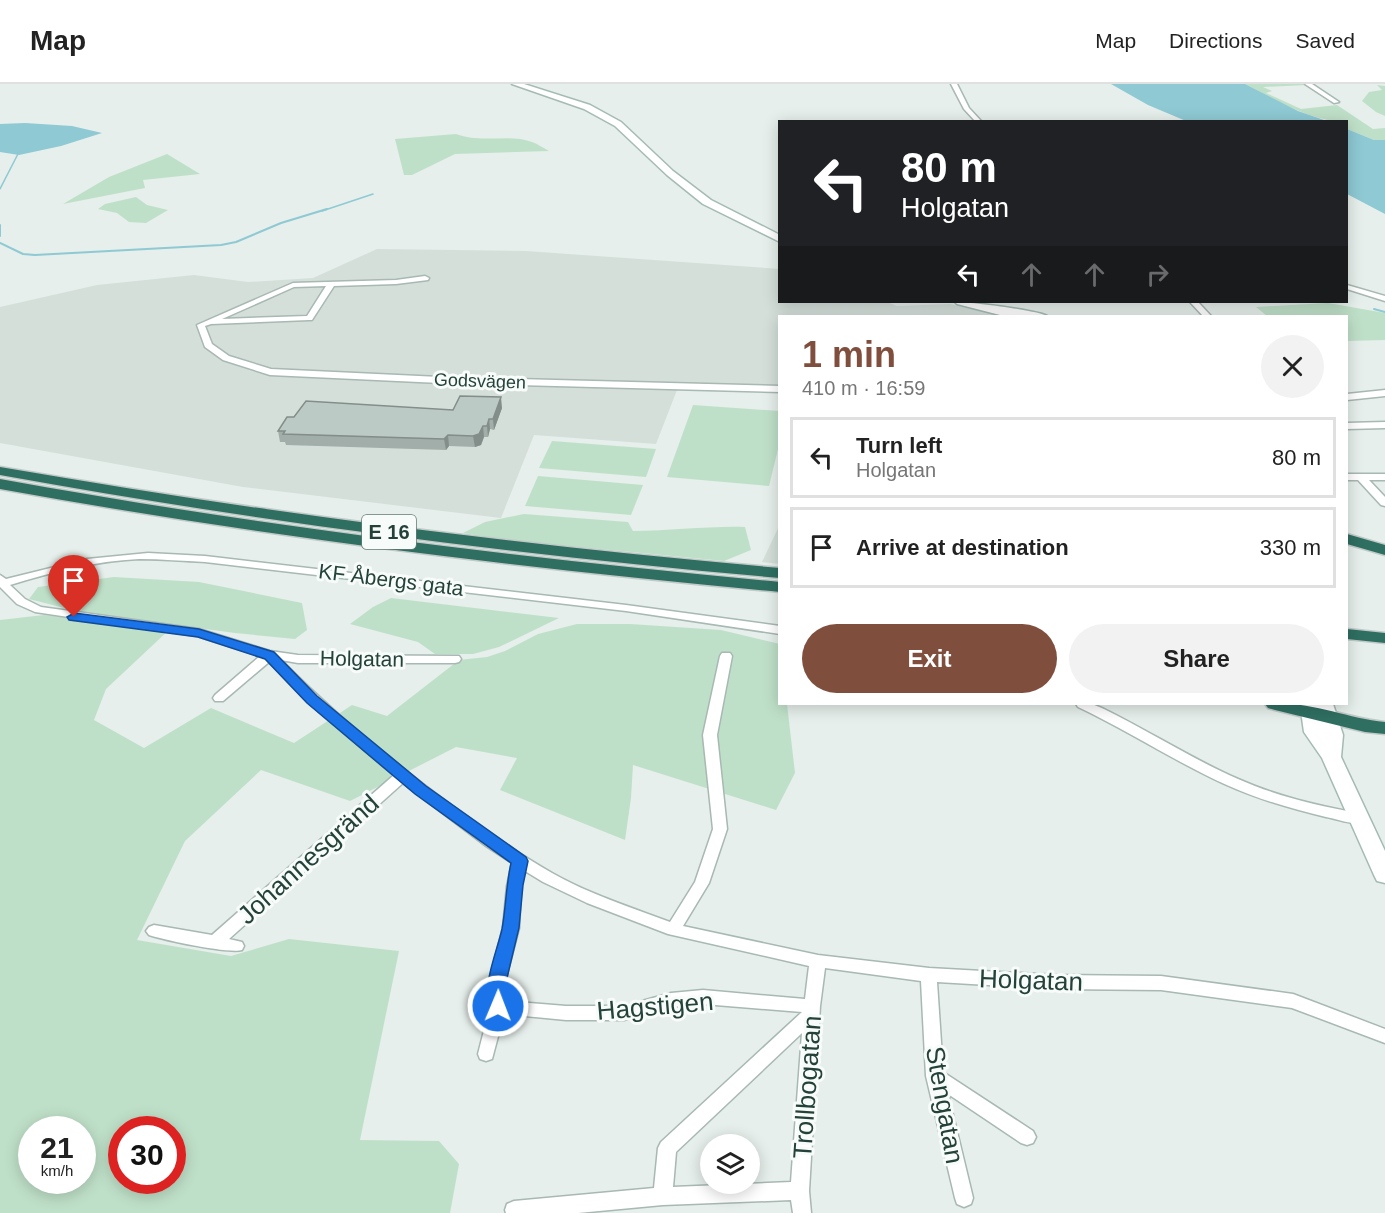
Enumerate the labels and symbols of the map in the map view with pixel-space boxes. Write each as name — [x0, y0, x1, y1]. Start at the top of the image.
street label: Godsvägen — [434, 369, 526, 393]
road number: E 16 — [362, 515, 416, 549]
pin — [48, 555, 99, 617]
street label: KF Åbergs gata — [317, 559, 465, 600]
street label: Holgatan — [320, 646, 404, 671]
street label: Johannesgränd — [231, 788, 385, 930]
street label: Holgatan — [978, 963, 1084, 997]
position arrow — [466, 974, 530, 1038]
street label: Hagstigen — [595, 986, 715, 1026]
street label: Trollbogatan — [787, 1014, 827, 1160]
street label: Stengatan — [920, 1044, 970, 1166]
speed limit sign: 30 — [108, 1116, 186, 1194]

